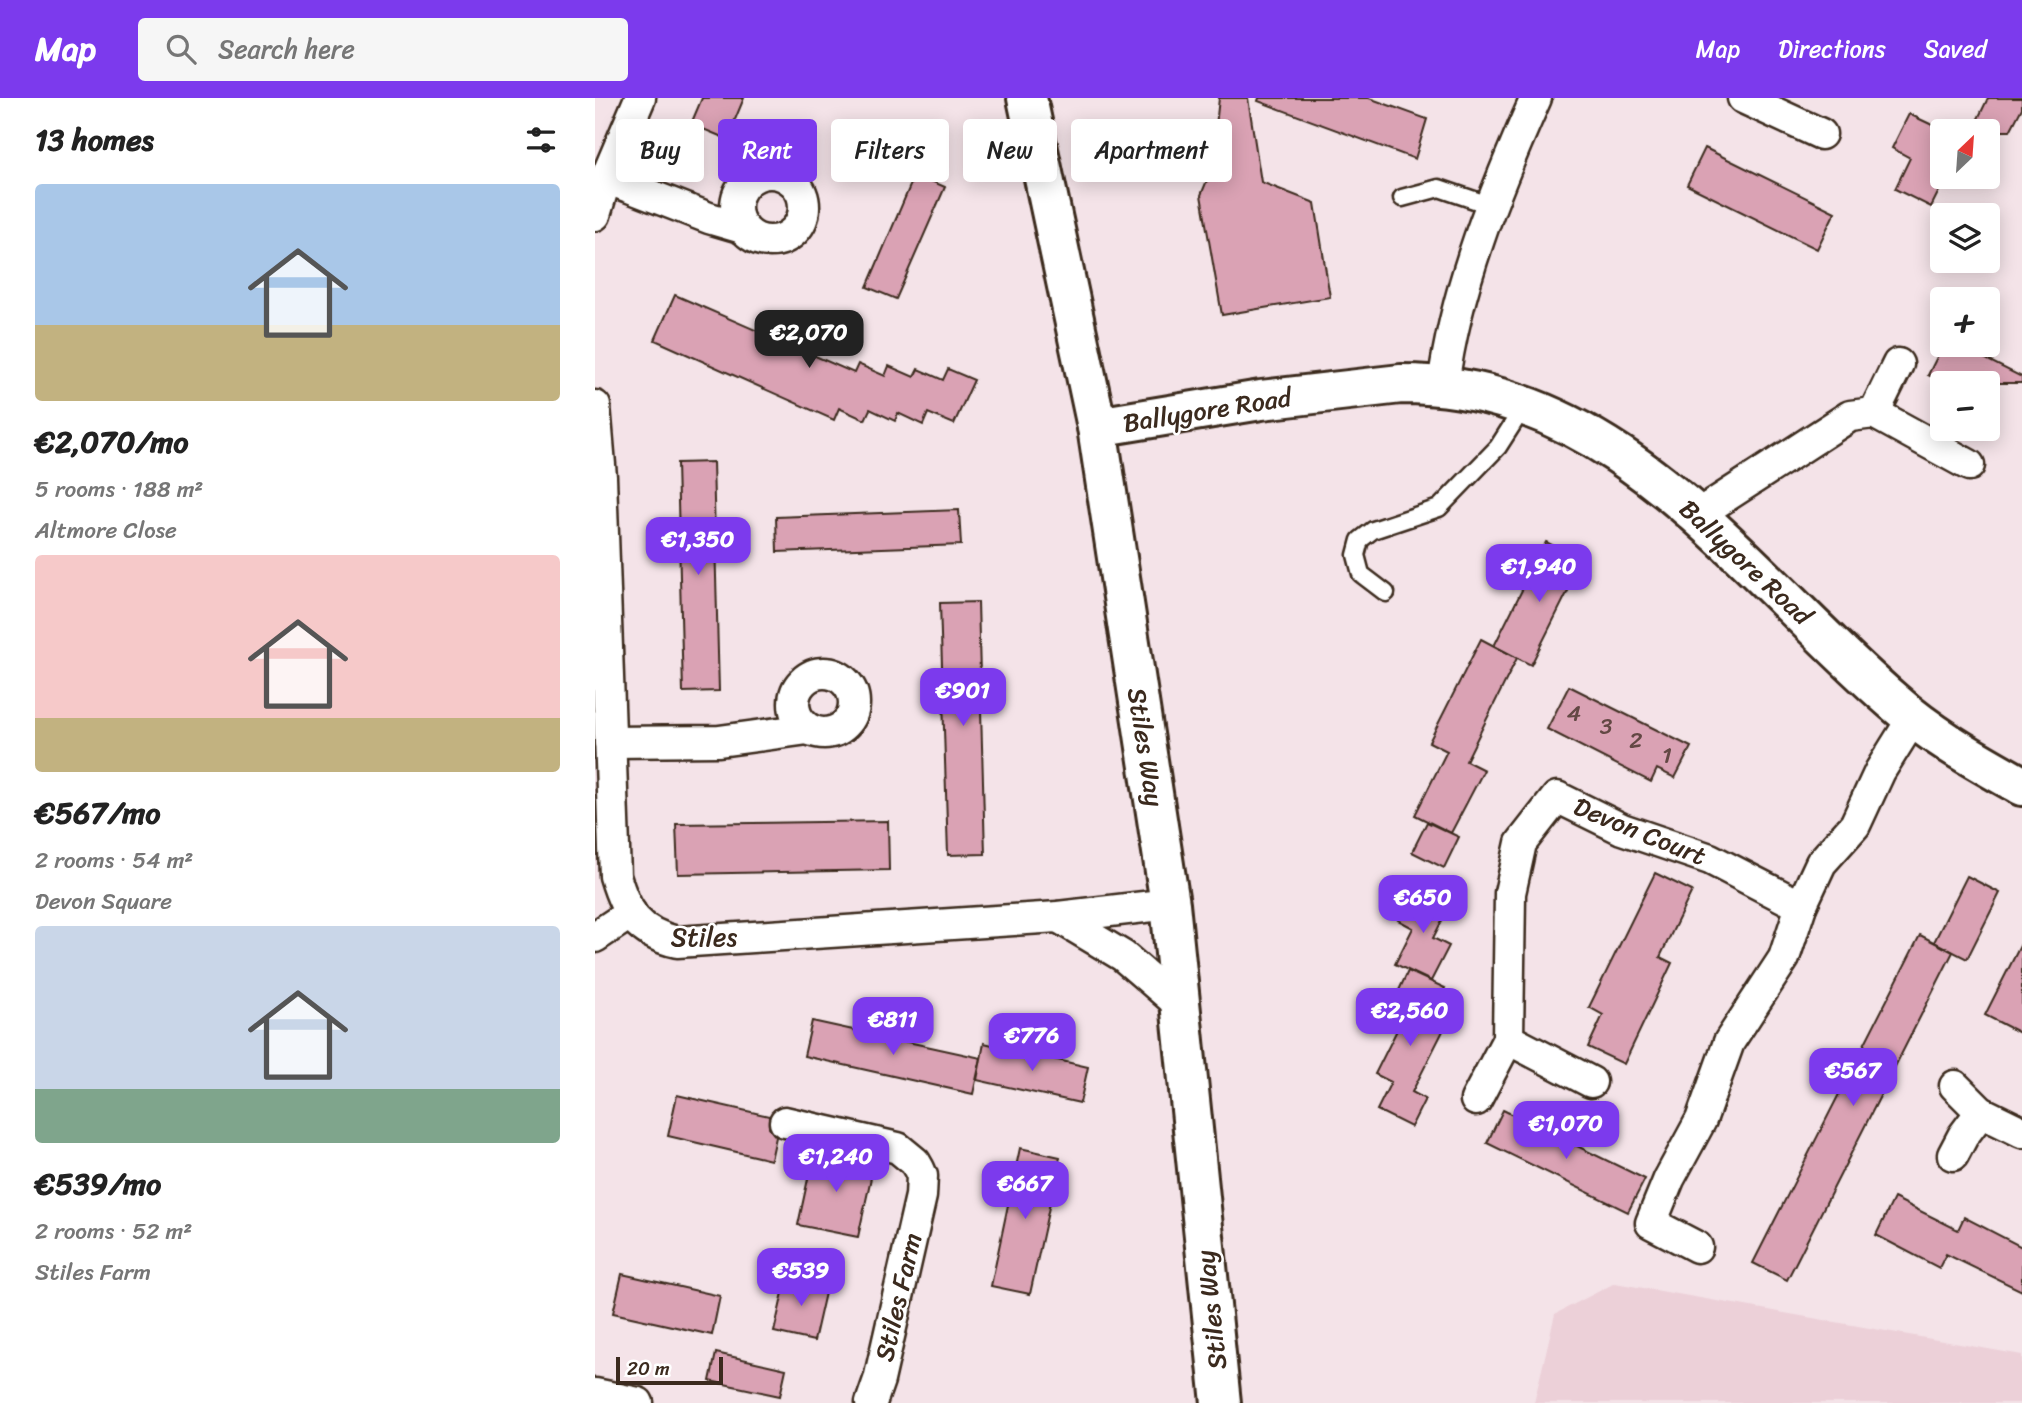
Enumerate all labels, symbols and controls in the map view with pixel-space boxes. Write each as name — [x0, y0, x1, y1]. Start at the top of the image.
search box — [138, 18, 628, 81]
text: Map — [35, 20, 96, 78]
text: Search here — [218, 26, 355, 72]
text: Map — [1696, 28, 1740, 70]
text: Directions — [1778, 28, 1886, 70]
text: Saved — [1924, 28, 1987, 70]
icon: search — [162, 30, 200, 68]
text: 13 homes — [35, 113, 154, 167]
chip: Buy — [616, 119, 704, 182]
chip: Rent — [718, 119, 817, 182]
chip: Filters — [831, 119, 949, 182]
chip: New — [963, 119, 1057, 182]
chip: Apartment — [1071, 119, 1232, 182]
north arrow — [1930, 119, 2000, 189]
map controls — [1930, 119, 2000, 441]
icon: filters — [522, 121, 560, 159]
button: layers — [1930, 203, 2000, 273]
icon: home — [235, 230, 361, 356]
button: + — [1930, 287, 2000, 357]
pin: €2,070 — [752, 310, 866, 370]
text: €2,070 — [771, 312, 847, 353]
button: − — [1930, 371, 2000, 441]
street label: Ballygore Road — [1120, 374, 1297, 446]
text: €2,070/mo — [35, 415, 189, 469]
text: 5 rooms · 188 m² — [35, 469, 203, 510]
street label: Ballygore Road — [1668, 487, 1825, 638]
text: Altmore Close — [35, 510, 177, 551]
pin: €1,350 — [641, 518, 755, 577]
text: €1,350 — [662, 519, 734, 560]
pin: €1,940 — [1482, 545, 1596, 604]
text: €1,940 — [1502, 546, 1576, 587]
icon: home — [235, 601, 361, 727]
pin: €901 — [922, 668, 1004, 728]
text: €901 — [936, 670, 990, 711]
street label: Stiles Way — [1114, 684, 1178, 810]
house number: 4 — [1567, 693, 1581, 734]
house number: 3 — [1600, 706, 1613, 747]
house number: 2 — [1629, 720, 1643, 761]
house number: 1 — [1662, 735, 1672, 776]
street label: Devon Court — [1566, 783, 1714, 879]
text: €567/mo — [35, 786, 161, 840]
text: 2 rooms · 54 m² — [35, 840, 193, 881]
pin: €650 — [1382, 876, 1464, 935]
text: €650 — [1395, 877, 1451, 918]
text: Devon Square — [35, 881, 172, 922]
street label: Stiles — [671, 914, 737, 960]
icon: home — [235, 972, 361, 1098]
pin: €2,560 — [1353, 988, 1467, 1048]
text: €2,560 — [1372, 990, 1448, 1031]
pin: €811 — [852, 998, 934, 1057]
text: €811 — [869, 999, 917, 1040]
pin: €776 — [991, 1014, 1073, 1073]
text: €776 — [1005, 1015, 1059, 1056]
pin: €567 — [1812, 1048, 1894, 1108]
text: €567 — [1825, 1050, 1881, 1091]
pin: €1,070 — [1509, 1102, 1623, 1161]
text: €1,070 — [1529, 1103, 1603, 1144]
pin: €1,240 — [779, 1134, 893, 1194]
text: €1,240 — [799, 1136, 873, 1177]
text: €539/mo — [35, 1157, 161, 1211]
pin: €667 — [984, 1162, 1066, 1221]
text: €667 — [998, 1163, 1052, 1204]
text: 2 rooms · 52 m² — [35, 1211, 192, 1252]
street label: Stiles Farm — [861, 1228, 935, 1366]
pin: €539 — [760, 1248, 842, 1308]
street label: Stiles Way — [1182, 1248, 1240, 1372]
text: €539 — [773, 1250, 829, 1291]
text: Stiles Farm — [35, 1252, 151, 1293]
text: 20 m — [627, 1352, 670, 1385]
scale bar — [616, 1354, 723, 1386]

